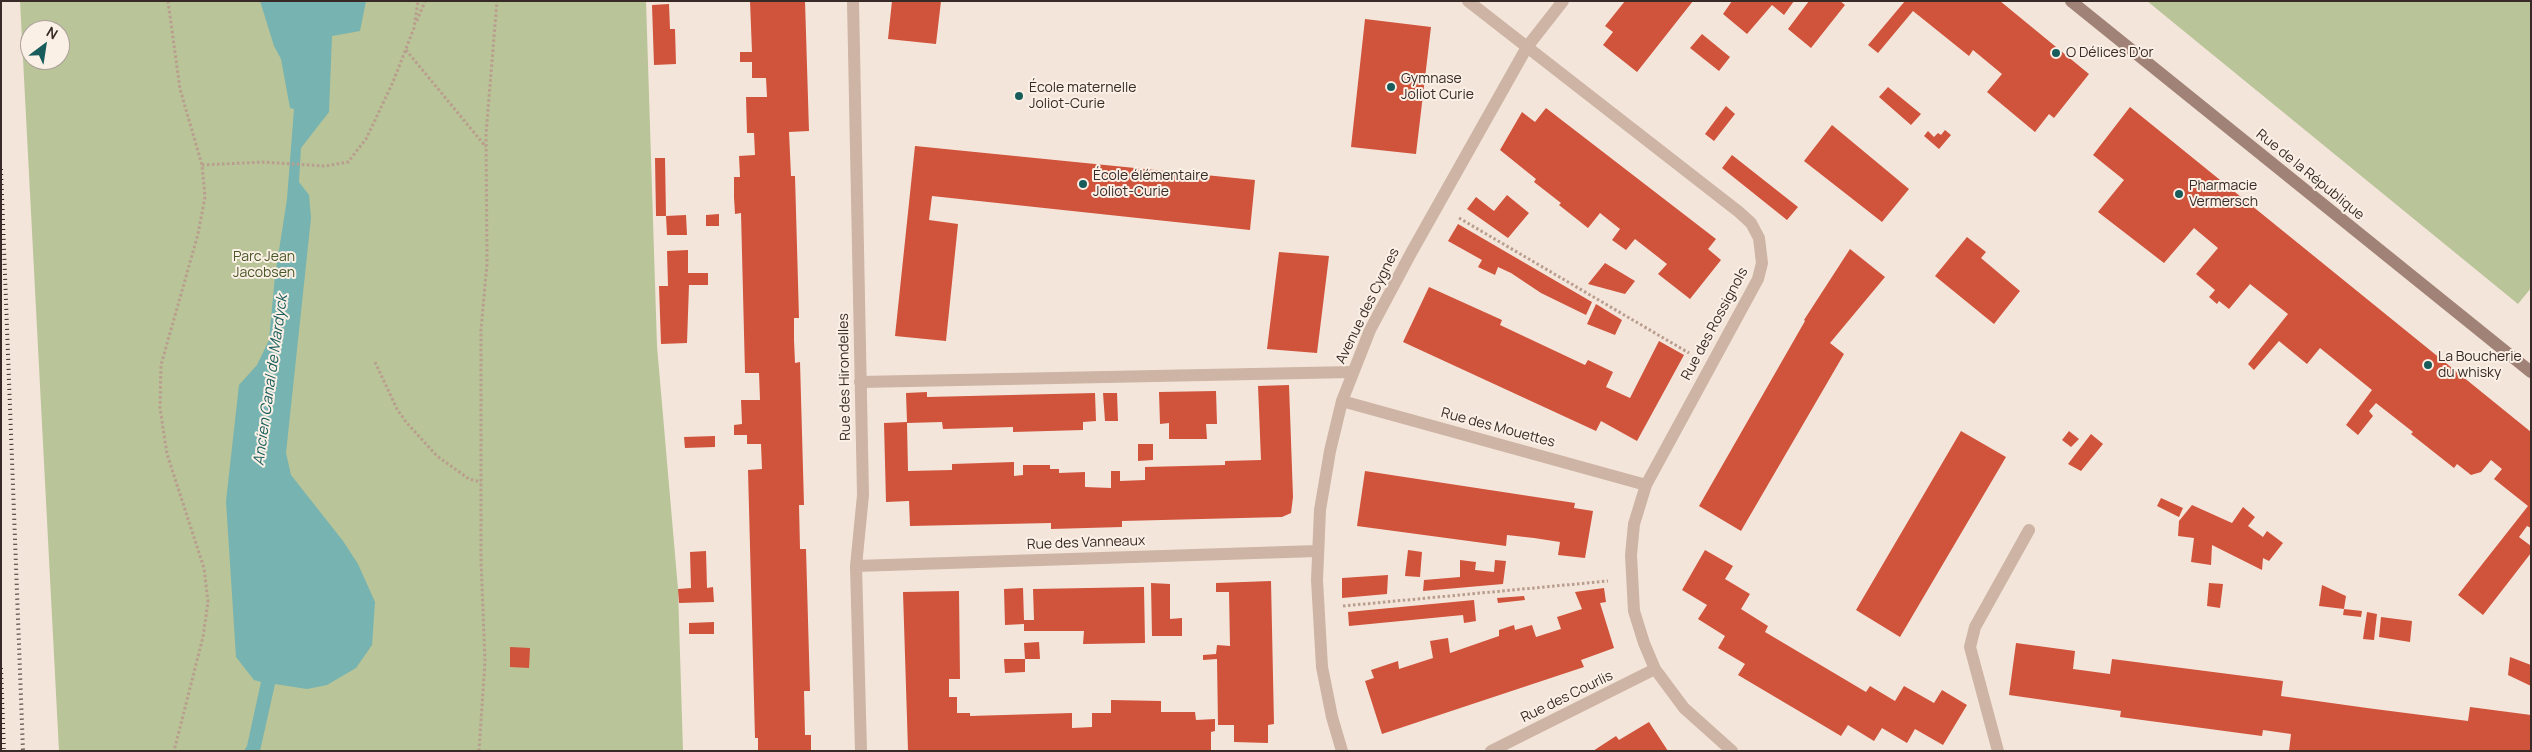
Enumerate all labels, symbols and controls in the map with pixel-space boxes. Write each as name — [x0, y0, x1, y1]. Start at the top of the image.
north arrow — [20, 20, 70, 70]
text: N — [43, 22, 62, 43]
place label: O Délices D'or — [2066, 45, 2154, 61]
marker: O Délices D'or — [2050, 47, 2062, 59]
place label: Gymnase Joliot Curie — [1401, 71, 1474, 104]
place label: École maternelle Joliot-Curie — [1029, 80, 1136, 112]
marker: Gymnase Joliot Curie — [1385, 81, 1397, 93]
marker: École maternelle Joliot-Curie — [1013, 90, 1025, 102]
street label: Rue de la République — [2253, 126, 2367, 224]
place label: École élémentaire Joliot-Curie — [1093, 168, 1208, 200]
marker: École élémentaire Joliot-Curie — [1077, 178, 1089, 190]
place label: Pharmacie Vermersch — [2189, 178, 2258, 210]
marker: Pharmacie Vermersch — [2173, 188, 2185, 200]
street label: Avenue des Cygnes — [1333, 245, 1403, 367]
park label: Parc Jean Jacobsen — [233, 249, 295, 282]
street label: Rue des Rossignols — [1678, 265, 1752, 383]
water label: Ancien Canal de Mardyck — [250, 293, 292, 467]
street label: Rue des Hirondelles — [835, 313, 855, 441]
place label: La Boucherie du whisky — [2438, 349, 2522, 382]
marker: La Boucherie du whisky — [2422, 359, 2434, 371]
street label: Rue des Mouettes — [1439, 405, 1557, 451]
street label: Rue des Vanneaux — [1027, 533, 1145, 553]
street label: Rue des Courlis — [1518, 667, 1616, 727]

